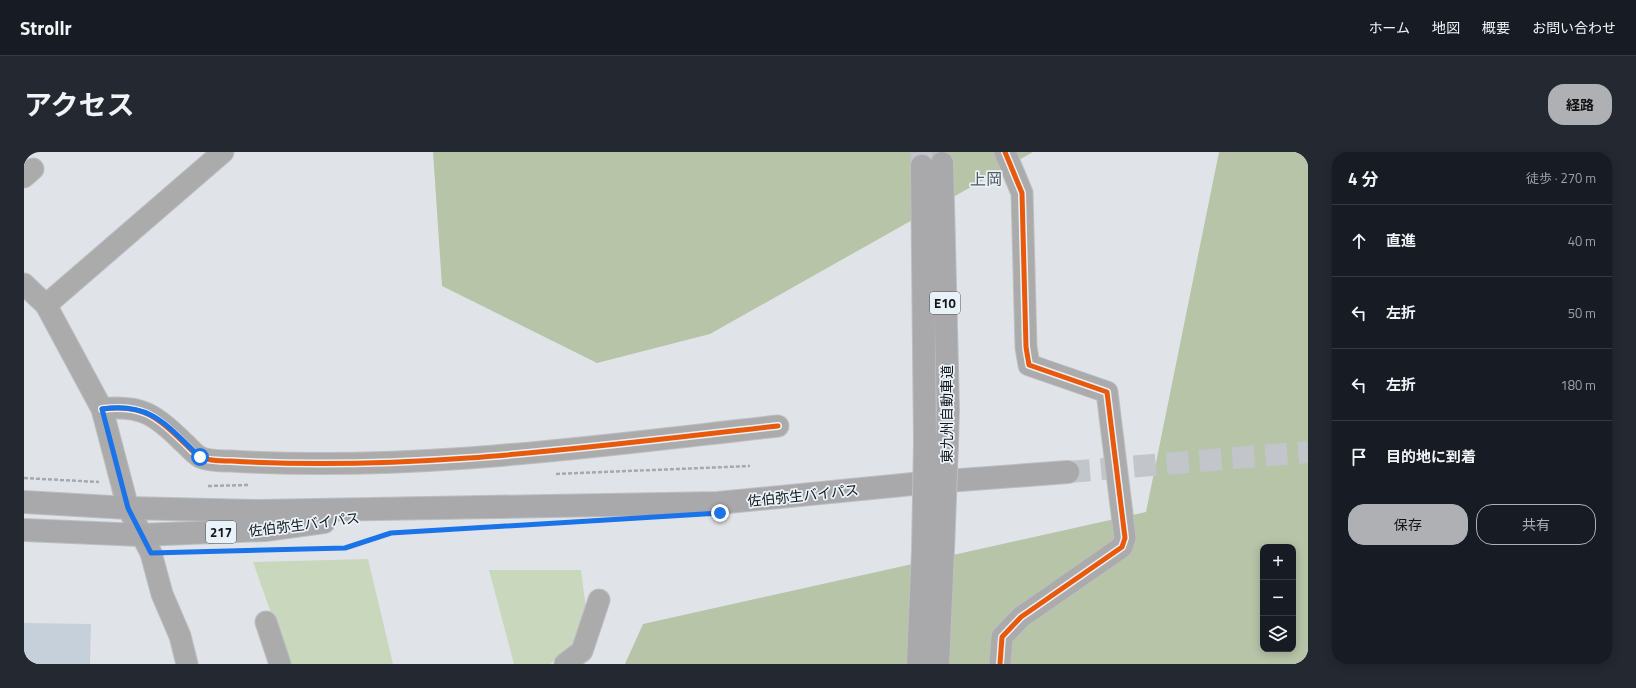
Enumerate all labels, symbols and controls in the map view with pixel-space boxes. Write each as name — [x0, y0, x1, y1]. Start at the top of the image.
text: Strollr — [20, 13, 72, 42]
text: ホーム — [1368, 17, 1410, 38]
text: 地図 — [1432, 17, 1460, 38]
text: 概要 — [1482, 17, 1510, 38]
text: お問い合わせ — [1532, 17, 1616, 38]
text: アクセス — [24, 83, 135, 126]
button: 経路 — [1548, 84, 1612, 125]
text: 4 分 — [1348, 166, 1378, 192]
district label: 上岡 — [970, 167, 1002, 191]
text: 徒歩 · 270 m — [1526, 168, 1596, 188]
text: 直進 — [1386, 229, 1416, 252]
icon: ahead — [1348, 230, 1370, 252]
text: 40 m — [1568, 231, 1596, 251]
road number: E10 — [930, 292, 960, 314]
text: 左折 — [1386, 301, 1416, 324]
icon: left — [1348, 302, 1370, 324]
text: 50 m — [1568, 303, 1596, 323]
street label: 東九州自動車道 — [936, 365, 957, 463]
text: 左折 — [1386, 373, 1416, 396]
icon: left — [1348, 374, 1370, 396]
text: 180 m — [1560, 375, 1596, 395]
text: 目的地に到着 — [1386, 445, 1476, 468]
icon: arrive — [1348, 446, 1370, 468]
route start — [191, 448, 209, 466]
street label: 佐伯弥生バイパス — [746, 479, 860, 511]
route end — [711, 504, 729, 522]
button: 保存 — [1348, 504, 1468, 545]
button: 共有 — [1476, 504, 1596, 545]
street label: 佐伯弥生バイパス — [247, 507, 361, 541]
road number: 217 — [206, 521, 236, 543]
map controls — [1260, 544, 1296, 652]
button: + — [1260, 544, 1296, 580]
button: − — [1260, 580, 1296, 616]
button: layers — [1260, 616, 1296, 652]

